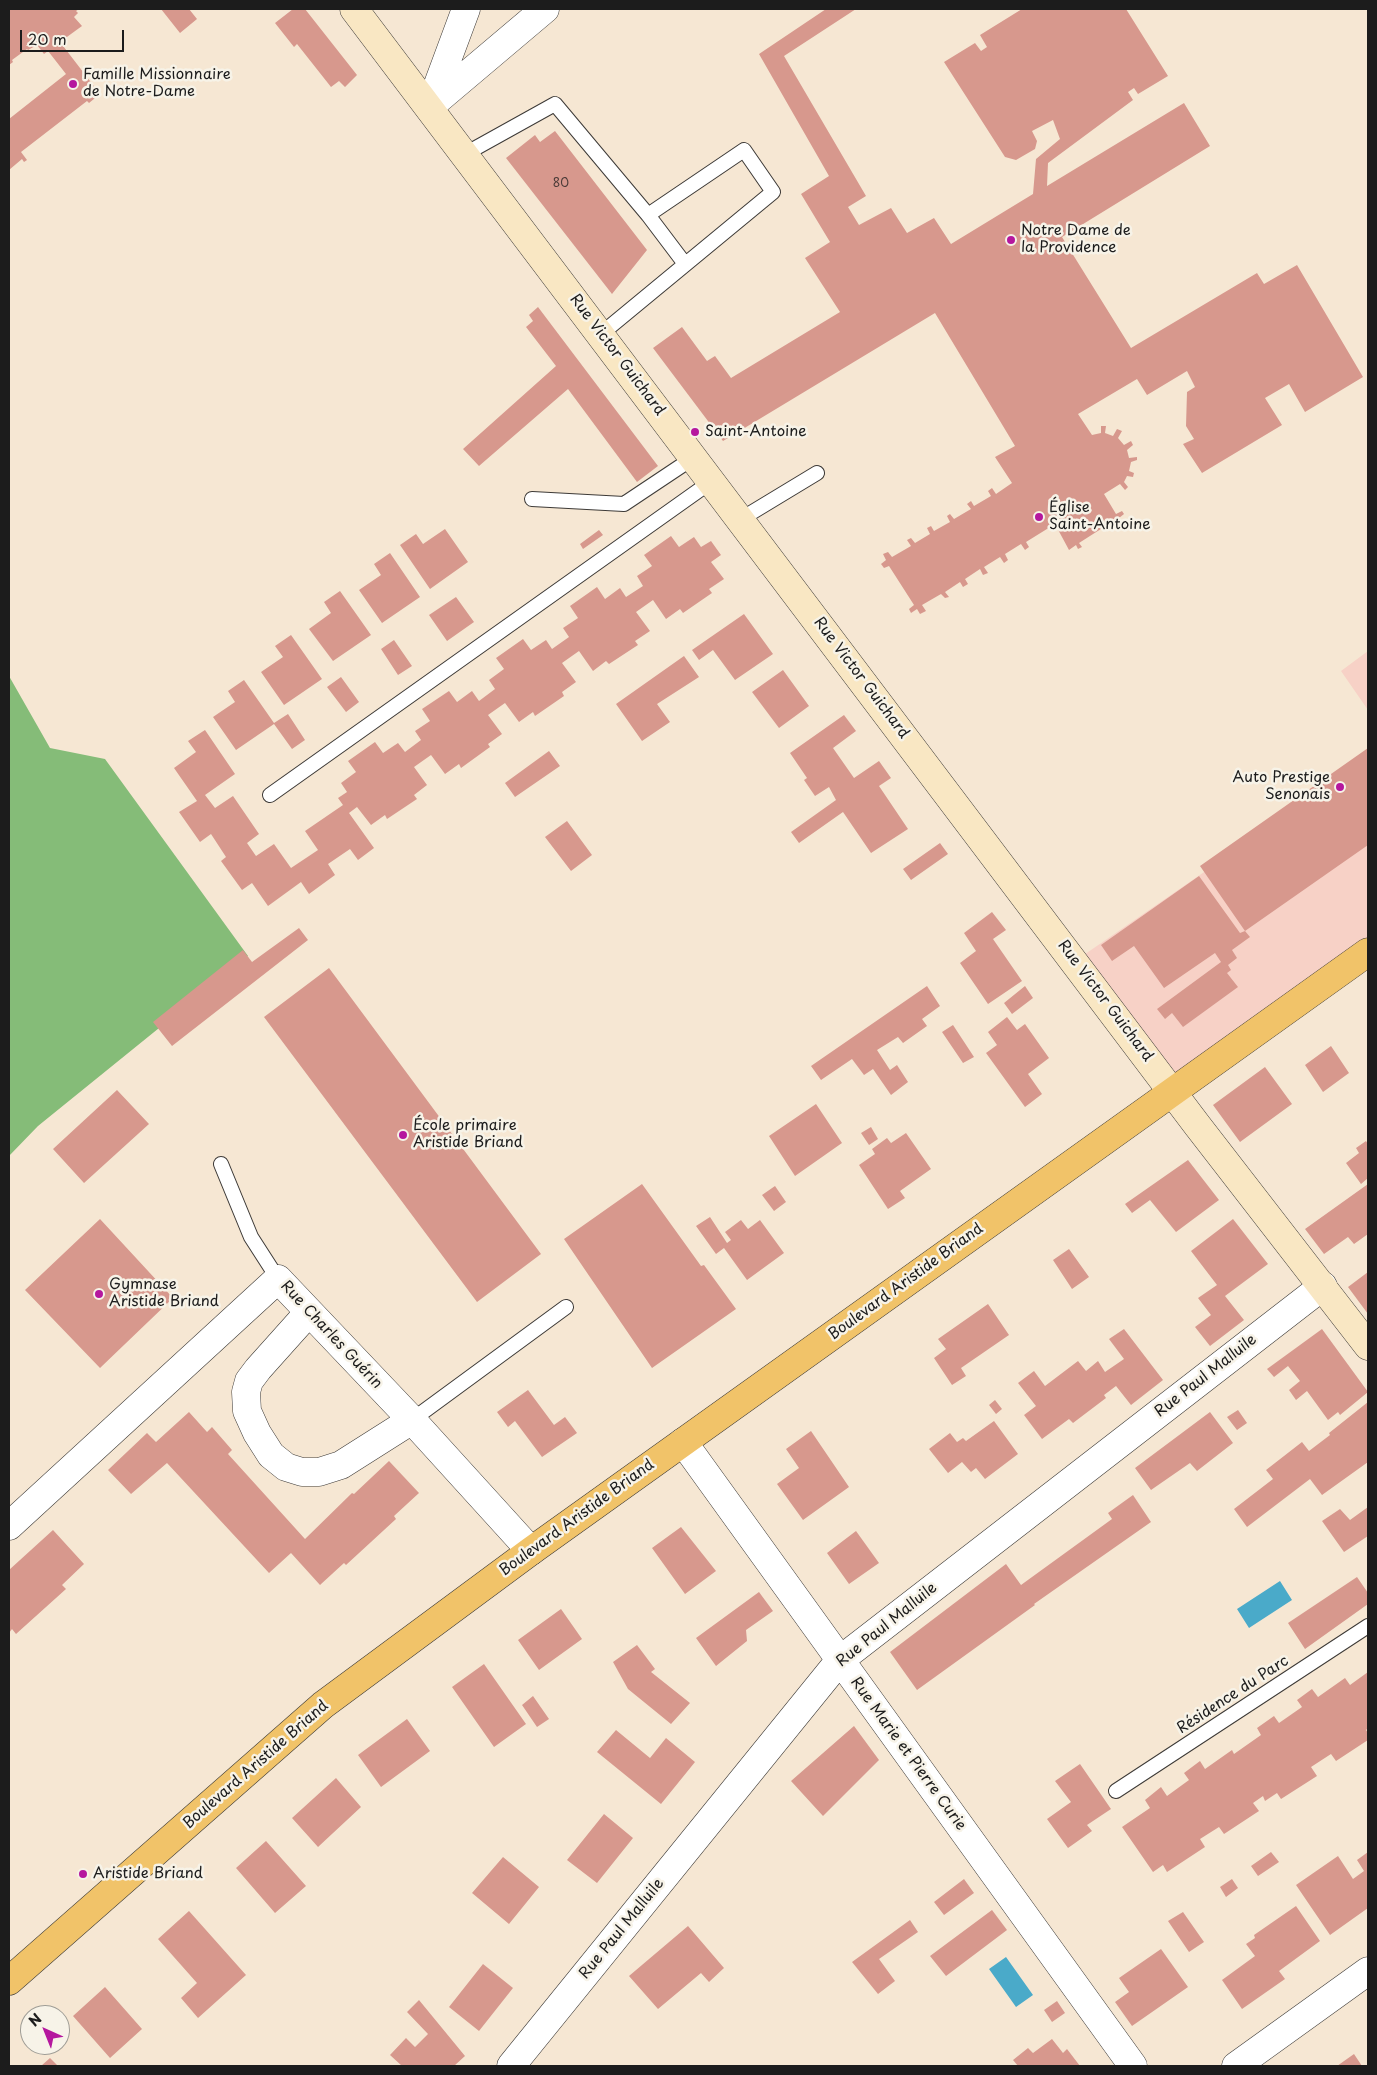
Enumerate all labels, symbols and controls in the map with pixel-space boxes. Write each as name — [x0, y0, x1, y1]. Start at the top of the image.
scale bar — [22, 20, 126, 52]
text: 20 m — [28, 27, 67, 50]
place label: Famille Missionnaire de Notre-Dame — [83, 66, 231, 101]
marker: Famille Missionnaire de Notre-Dame — [67, 78, 79, 90]
house number: 80 — [553, 177, 569, 191]
place label: Notre Dame de la Providence — [1021, 222, 1131, 257]
marker: Notre Dame de la Providence — [1005, 234, 1017, 246]
street label: Rue Victor Guichard — [566, 291, 668, 419]
place label: Saint-Antoine — [705, 423, 807, 441]
marker: Saint-Antoine — [689, 426, 701, 438]
place label: Église Saint-Antoine — [1049, 499, 1151, 534]
marker: Église Saint-Antoine — [1033, 511, 1045, 523]
street label: Rue Victor Guichard — [810, 614, 912, 742]
place label: Auto Prestige Senonais — [1232, 769, 1330, 804]
marker: Auto Prestige Senonais — [1334, 781, 1346, 793]
street label: Rue Victor Guichard — [1054, 937, 1156, 1065]
place label: École primaire Aristide Briand — [413, 1117, 523, 1152]
marker: École primaire Aristide Briand — [397, 1129, 409, 1141]
street label: Boulevard Aristide Briand — [825, 1220, 987, 1344]
place label: Gymnase Aristide Briand — [109, 1276, 219, 1311]
street label: Rue Charles Guérin — [276, 1277, 386, 1393]
marker: Gymnase Aristide Briand — [93, 1288, 105, 1300]
street label: Rue Paul Malluile — [1152, 1331, 1260, 1421]
street label: Boulevard Aristide Briand — [496, 1456, 658, 1580]
street label: Rue Paul Malluile — [833, 1579, 941, 1671]
street label: Résidence du Parc — [1174, 1652, 1292, 1738]
street label: Rue Marie et Pierre Curie — [846, 1674, 970, 1834]
street label: Boulevard Aristide Briand — [180, 1697, 332, 1833]
place label: Aristide Briand — [93, 1865, 203, 1883]
marker: Aristide Briand — [77, 1868, 89, 1880]
street label: Rue Paul Malluile — [576, 1875, 668, 1983]
north arrow — [20, 2005, 70, 2055]
text: N — [24, 2008, 46, 2031]

